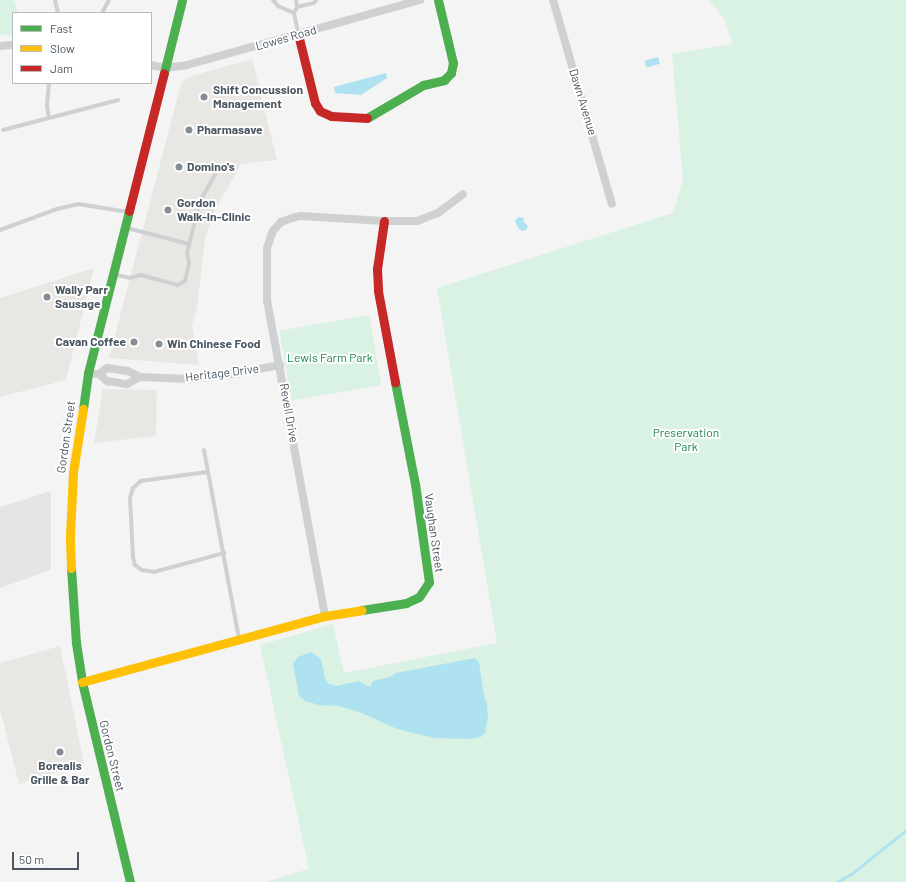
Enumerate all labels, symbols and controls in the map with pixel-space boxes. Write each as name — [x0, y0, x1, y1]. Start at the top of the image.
legend — [12, 12, 152, 84]
text: Fast — [50, 21, 73, 35]
street label: Lowes Road — [254, 22, 318, 54]
text: Slow — [50, 41, 75, 55]
text: Jam — [50, 61, 73, 75]
street label: Dawn Avenue — [566, 67, 600, 137]
place label: Shift Concussion Management — [213, 83, 303, 111]
marker: Shift Concussion Management — [198, 91, 210, 103]
place label: Pharmasave — [197, 123, 263, 137]
marker: Pharmasave — [184, 125, 194, 135]
place label: Domino's — [187, 160, 235, 174]
marker: Domino's — [174, 162, 184, 172]
place label: Gordon Walk-In-Clinic — [177, 196, 251, 224]
marker: Gordon Walk-In-Clinic — [162, 204, 174, 216]
place label: Wally Parr Sausage — [55, 283, 108, 311]
marker: Wally Parr Sausage — [42, 292, 52, 302]
place label: Cavan Coffee — [56, 335, 126, 349]
marker: Cavan Coffee — [129, 337, 139, 347]
place label: Win Chinese Food — [167, 337, 261, 351]
marker: Win Chinese Food — [154, 339, 164, 349]
park label: Lewis Farm Park — [287, 351, 373, 365]
street label: Heritage Drive — [184, 361, 260, 385]
street label: Revell Drive — [277, 382, 301, 444]
street label: Gordon Street — [54, 400, 78, 474]
park label: Preservation Park — [653, 426, 719, 454]
street label: Vaughan Street — [421, 493, 447, 573]
street label: Gordon Street — [96, 719, 128, 793]
marker: Borealis Grille & Bar — [55, 747, 65, 757]
place label: Borealis Grille & Bar — [30, 759, 90, 787]
scale bar — [14, 844, 81, 870]
text: 50 m — [19, 852, 44, 866]

